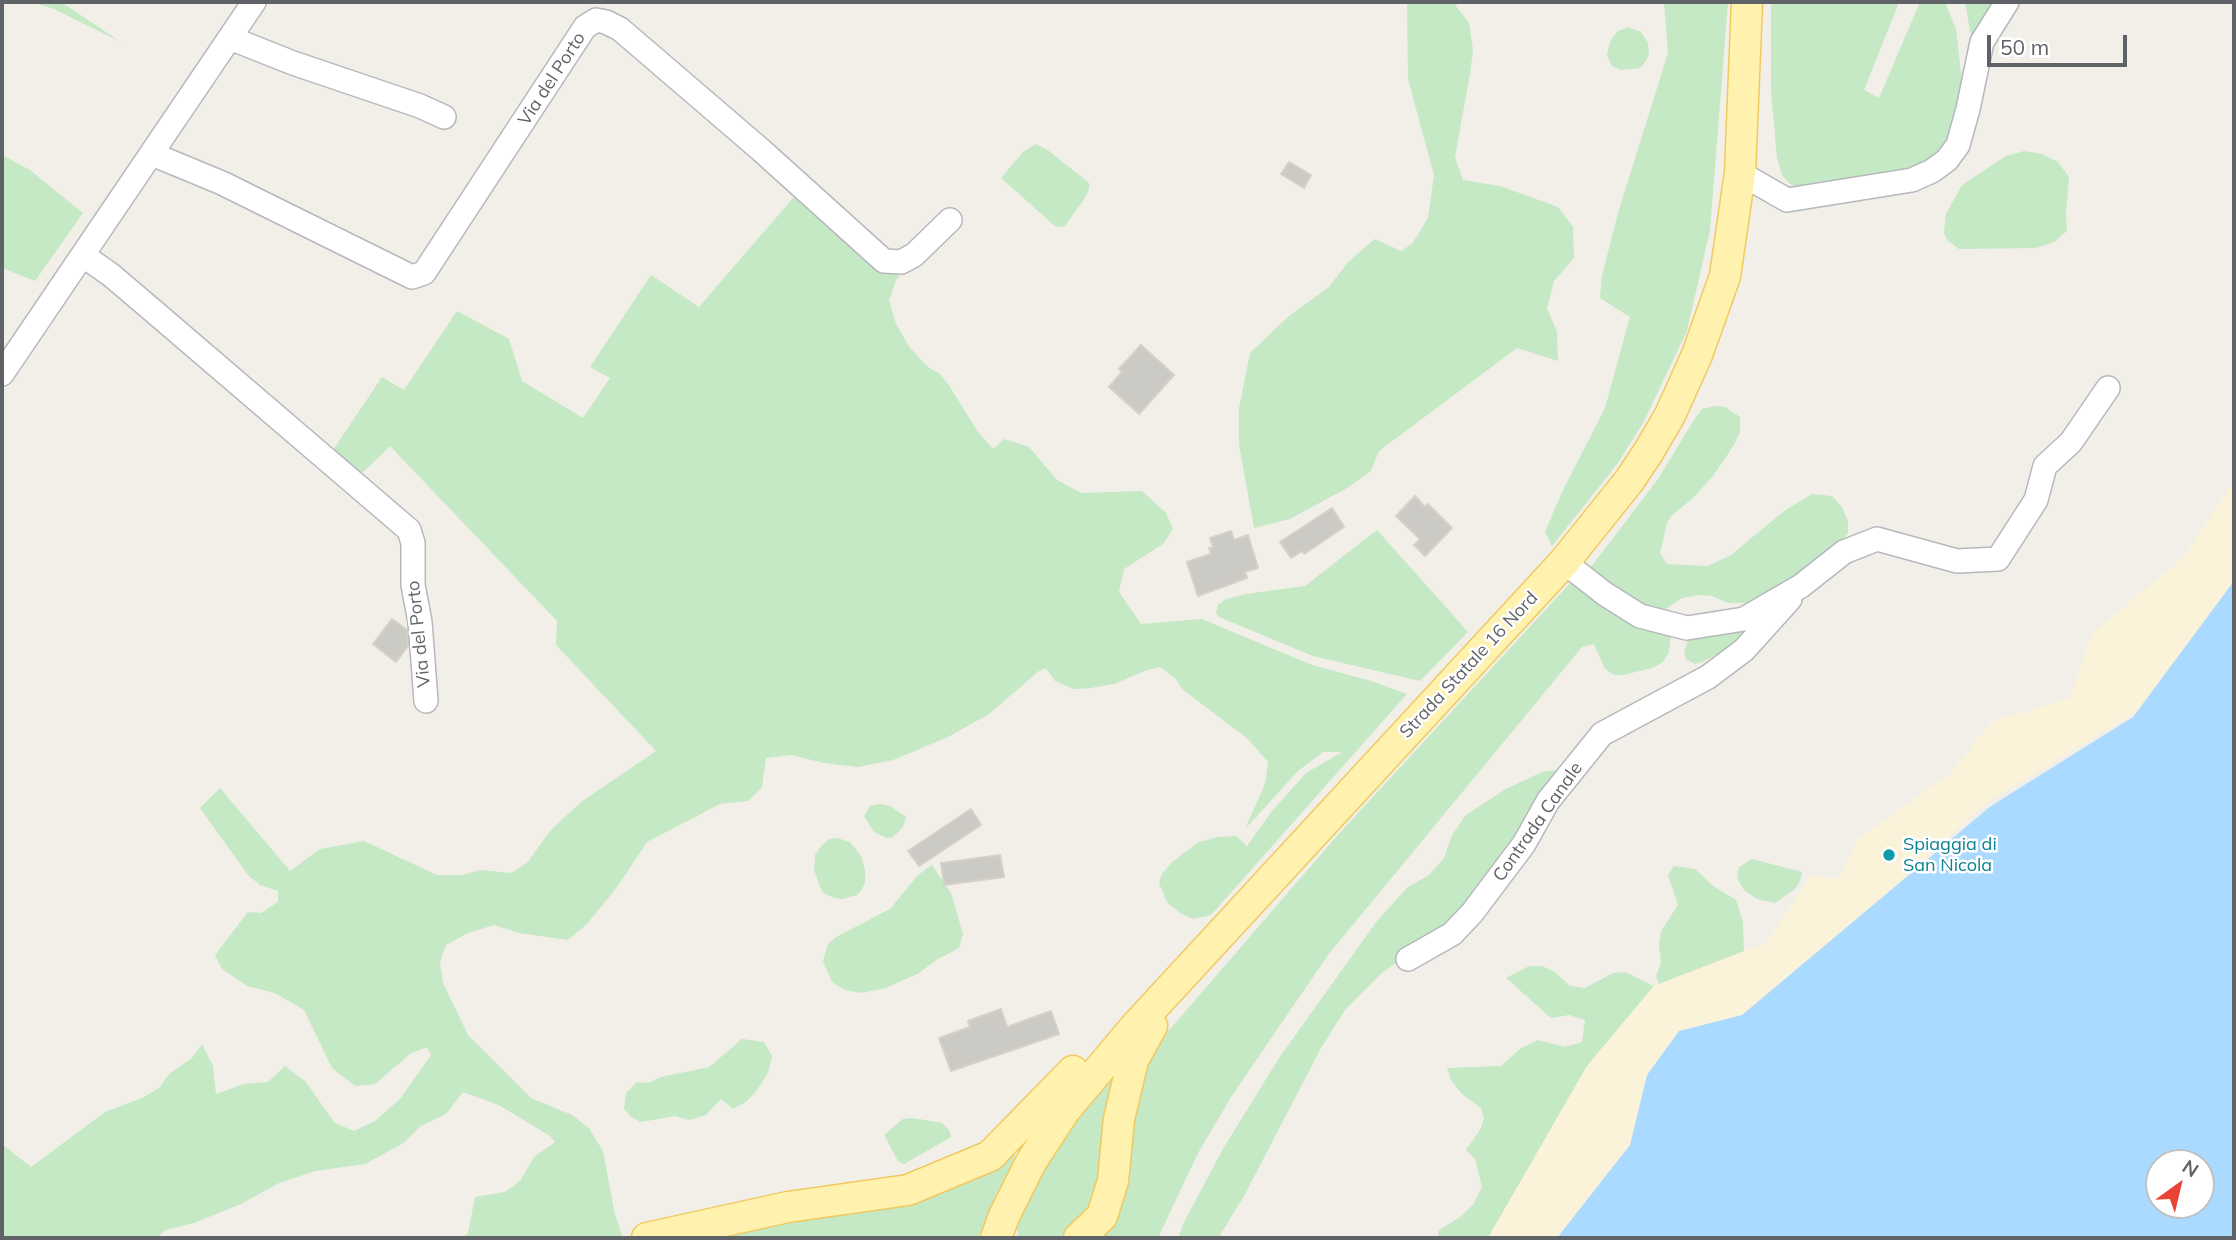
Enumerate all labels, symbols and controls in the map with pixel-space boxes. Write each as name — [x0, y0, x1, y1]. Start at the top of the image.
scale bar — [1991, 21, 2131, 65]
street label: Via del Porto — [514, 28, 590, 130]
text: 50 m — [2000, 34, 2049, 60]
street label: Via del Porto — [403, 580, 435, 688]
street label: Strada Statale 16 Nord — [1395, 587, 1543, 743]
street label: Contrada Canale — [1489, 758, 1587, 886]
place label: Spiaggia di San Nicola — [1903, 834, 1997, 876]
marker: Spiaggia di San Nicola — [1881, 847, 1897, 863]
north arrow — [2145, 1149, 2215, 1219]
text: N — [2178, 1154, 2203, 1182]

